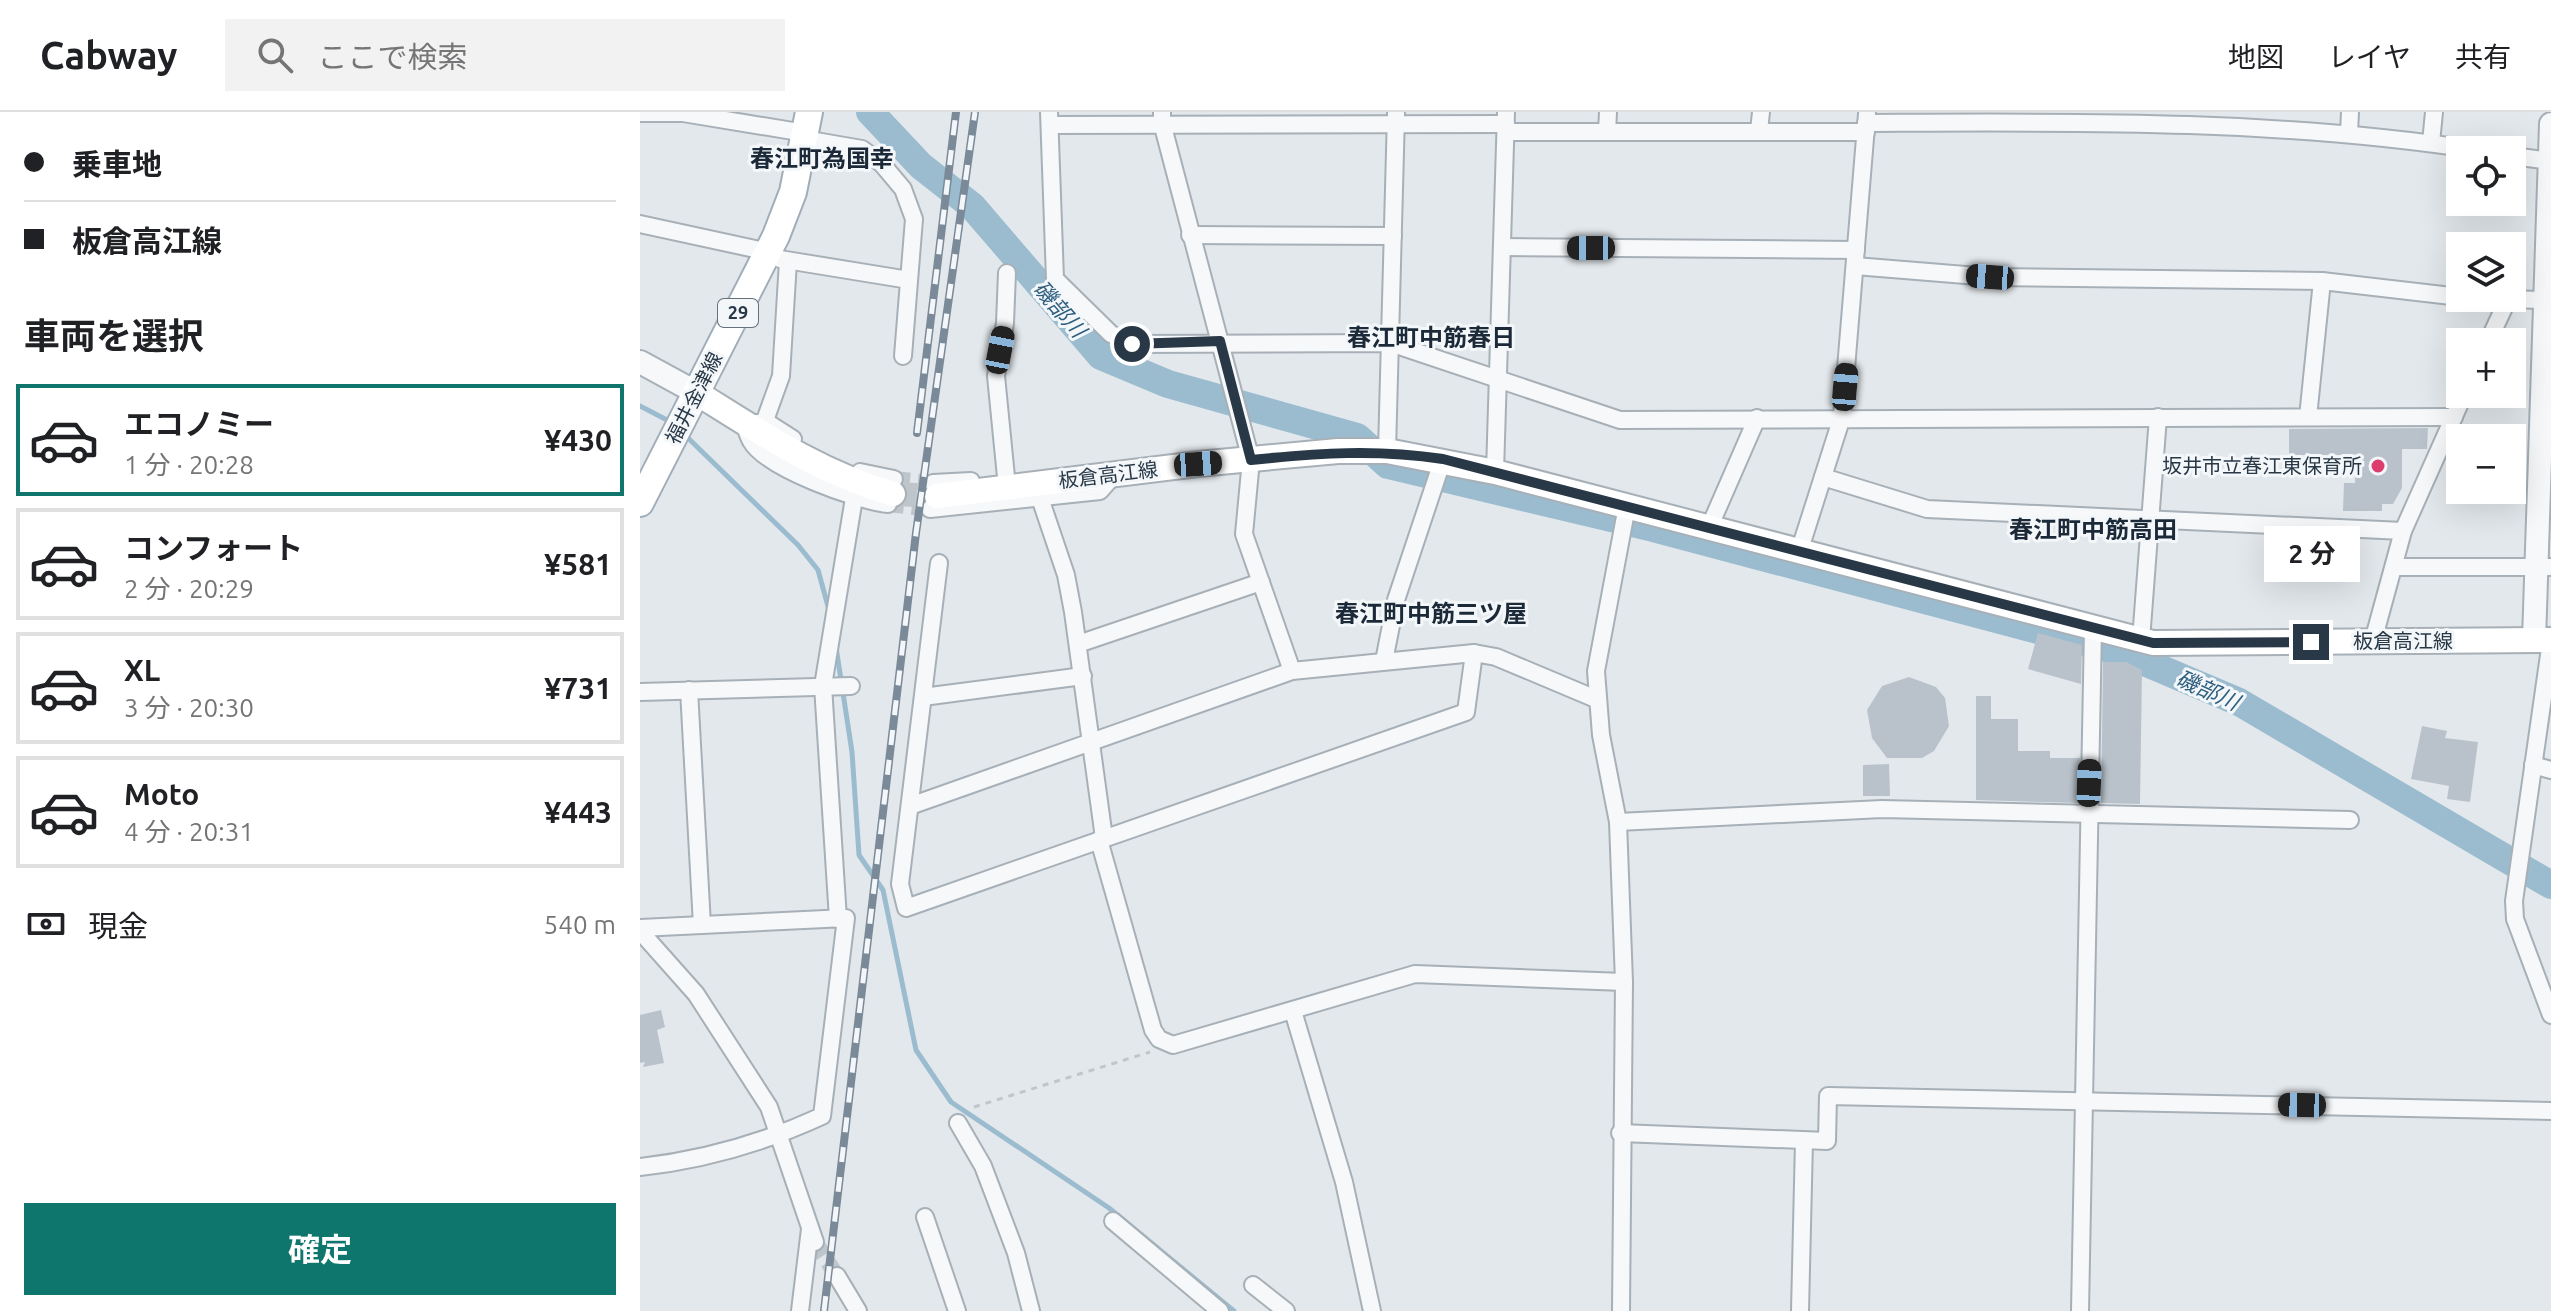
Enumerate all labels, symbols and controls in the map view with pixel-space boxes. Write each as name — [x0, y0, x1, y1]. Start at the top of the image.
search box — [225, 19, 785, 91]
icon: search — [253, 33, 297, 77]
text: Cabway — [40, 34, 177, 76]
text: ここで検索 — [317, 40, 467, 74]
text: 地図 — [2228, 41, 2284, 72]
text: レイヤ — [2328, 41, 2411, 72]
text: 共有 — [2455, 41, 2511, 72]
map controls — [2446, 136, 2526, 504]
button: locate — [2446, 136, 2526, 216]
district label: 春江町為国幸 — [750, 145, 894, 172]
text: 乗車地 — [72, 147, 162, 181]
text: 板倉高江線 — [72, 224, 222, 258]
button: layers — [2446, 232, 2526, 312]
car — [1567, 236, 1615, 260]
car — [1965, 263, 2015, 291]
water label: 磯部川 — [1029, 276, 1093, 343]
road number: 29 — [718, 299, 758, 327]
text: 車両を選択 — [24, 315, 204, 356]
car — [984, 324, 1016, 376]
district label: 春江町中筋春日 — [1347, 324, 1515, 351]
route start — [1114, 326, 1150, 362]
button: + — [2446, 328, 2526, 408]
street label: 福井金津線 — [661, 348, 727, 448]
car — [1831, 362, 1859, 412]
icon: car — [28, 404, 100, 476]
text: エコノミー — [124, 407, 274, 441]
text: ¥430 — [544, 423, 612, 457]
button: − — [2446, 424, 2526, 504]
text: 1 分 · 20:28 — [124, 450, 254, 479]
car — [1173, 450, 1223, 478]
place label: 坂井市立春江東保育所 — [2162, 454, 2362, 477]
street label: 板倉高江線 — [1057, 457, 1159, 492]
marker: 坂井市立春江東保育所 — [2369, 457, 2387, 475]
district label: 春江町中筋高田 — [2009, 516, 2177, 543]
callout: 2 分 — [2263, 526, 2359, 582]
icon: car — [28, 528, 100, 600]
text: コンフォート — [124, 531, 303, 565]
text: 2 分 — [2289, 539, 2335, 568]
text: ¥581 — [544, 547, 612, 581]
text: 2 分 · 20:29 — [124, 574, 254, 603]
district label: 春江町中筋三ツ屋 — [1335, 600, 1527, 627]
route end — [2293, 624, 2329, 660]
street label: 板倉高江線 — [2353, 629, 2453, 652]
icon: car — [28, 652, 100, 724]
text: XL — [124, 653, 160, 687]
water label: 磯部川 — [2173, 665, 2245, 715]
text: ¥731 — [544, 671, 612, 705]
text: 3 分 · 20:30 — [124, 693, 254, 722]
car — [2076, 759, 2102, 807]
icon: car — [28, 776, 100, 848]
text: Moto — [124, 777, 199, 811]
text: ¥443 — [544, 795, 612, 829]
text: 4 分 · 20:31 — [124, 817, 254, 846]
icon: cash — [24, 902, 68, 946]
text: 現金 — [88, 909, 148, 943]
text: 540 m — [544, 910, 616, 939]
car — [2278, 1093, 2326, 1117]
button: 確定 — [24, 1203, 616, 1295]

